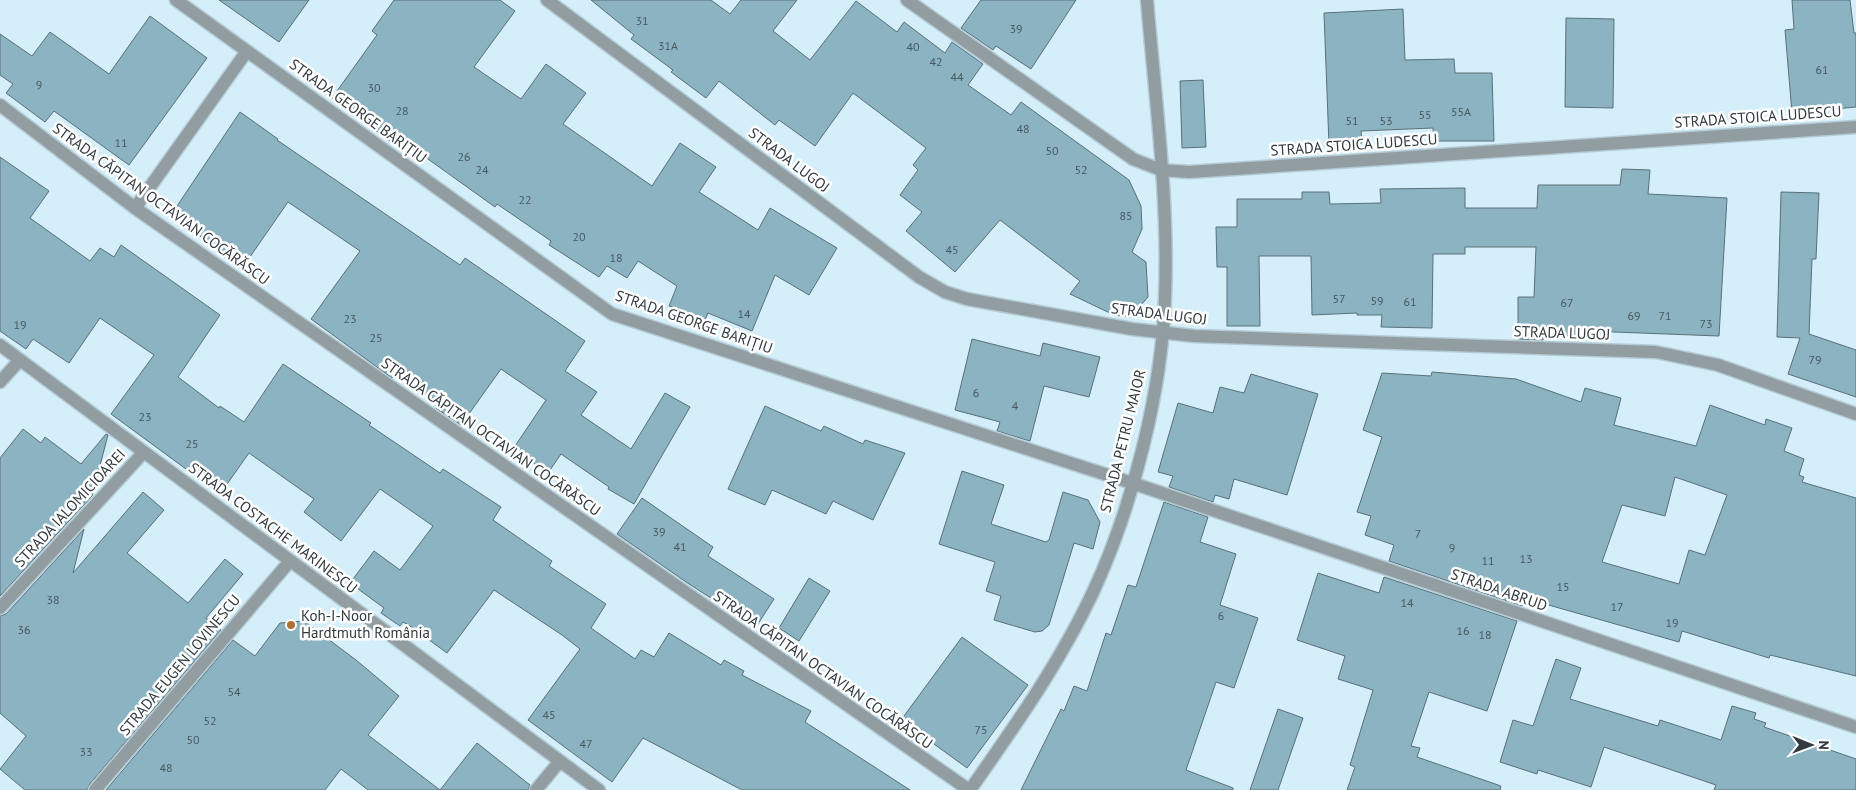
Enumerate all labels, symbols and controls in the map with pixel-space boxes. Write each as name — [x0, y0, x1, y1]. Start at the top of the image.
house number: 31 — [635, 13, 649, 28]
house number: 39 — [1009, 21, 1023, 36]
house number: 31A — [658, 38, 678, 53]
house number: 40 — [906, 39, 920, 54]
street label: STRADA GEORGE BARIȚIU — [286, 54, 431, 167]
house number: 42 — [929, 54, 943, 69]
house number: 61 — [1815, 62, 1829, 77]
house number: 44 — [950, 69, 964, 84]
house number: 9 — [36, 77, 42, 92]
house number: 30 — [367, 80, 381, 95]
street label: STRADA STOICA LUDESCU — [1674, 101, 1842, 132]
house number: 28 — [395, 103, 409, 118]
house number: 55A — [1451, 104, 1471, 119]
house number: 55 — [1418, 107, 1432, 122]
house number: 51 — [1345, 113, 1359, 128]
house number: 53 — [1379, 113, 1393, 128]
street label: STRADA CĂPITAN OCTAVIAN COCĂRĂSCU — [49, 118, 274, 289]
house number: 48 — [1016, 121, 1030, 136]
street label: STRADA LUGOJ — [745, 123, 834, 196]
street label: STRADA STOICA LUDESCU — [1270, 129, 1438, 160]
house number: 11 — [114, 135, 128, 150]
house number: 50 — [1045, 143, 1059, 158]
house number: 26 — [457, 149, 471, 164]
house number: 24 — [475, 162, 489, 177]
house number: 52 — [1074, 162, 1088, 177]
house number: 22 — [518, 192, 532, 207]
house number: 85 — [1119, 208, 1133, 223]
house number: 20 — [572, 229, 586, 244]
house number: 45 — [945, 242, 959, 257]
house number: 18 — [609, 250, 623, 265]
street label: STRADA GEORGE BARIȚIU — [613, 286, 775, 357]
house number: 57 — [1332, 291, 1346, 306]
house number: 59 — [1370, 293, 1384, 308]
house number: 61 — [1403, 294, 1417, 309]
house number: 67 — [1560, 295, 1574, 310]
street label: STRADA LUGOJ — [1110, 298, 1208, 329]
house number: 14 — [737, 306, 751, 321]
house number: 69 — [1627, 308, 1641, 323]
house number: 71 — [1658, 308, 1672, 323]
house number: 23 — [343, 311, 357, 326]
house number: 73 — [1699, 316, 1713, 331]
house number: 19 — [13, 317, 27, 332]
street label: STRADA LUGOJ — [1513, 321, 1611, 344]
house number: 25 — [369, 330, 383, 345]
house number: 79 — [1808, 352, 1822, 367]
street label: STRADA CĂPITAN OCTAVIAN COCĂRĂSCU — [378, 353, 605, 520]
street label: STRADA PETRU MAIOR — [1096, 367, 1150, 514]
house number: 6 — [973, 385, 979, 400]
house number: 4 — [1012, 398, 1019, 413]
house number: 23 — [138, 409, 152, 424]
house number: 25 — [185, 436, 199, 451]
street label: STRADA IALOMICIOAREI — [10, 445, 129, 571]
street label: STRADA COSTACHE MARINESCU — [185, 458, 361, 597]
house number: 39 — [652, 524, 666, 539]
house number: 7 — [1415, 526, 1421, 541]
house number: 41 — [673, 539, 687, 554]
house number: 9 — [1449, 540, 1455, 555]
house number: 13 — [1519, 551, 1533, 566]
house number: 11 — [1481, 553, 1495, 568]
street label: STRADA ABRUD — [1448, 564, 1550, 615]
house number: 15 — [1556, 579, 1570, 594]
street label: STRADA CĂPITAN OCTAVIAN COCĂRĂSCU — [710, 586, 937, 753]
street label: STRADA EUGEN LOVINESCU — [115, 590, 244, 739]
house number: 38 — [46, 592, 60, 607]
house number: 14 — [1400, 595, 1414, 610]
house number: 17 — [1610, 599, 1624, 614]
place label: Koh-I-Noor Hardtmuth România — [301, 606, 430, 642]
house number: 6 — [1218, 608, 1224, 623]
house number: 19 — [1665, 615, 1679, 630]
marker: Koh-I-Noor Hardtmuth România — [285, 619, 297, 631]
house number: 36 — [17, 622, 31, 637]
house number: 16 — [1456, 623, 1470, 638]
house number: 18 — [1478, 627, 1492, 642]
house number: 54 — [227, 684, 241, 699]
house number: 45 — [542, 707, 556, 722]
house number: 52 — [203, 713, 217, 728]
north arrow — [1786, 720, 1836, 770]
house number: 75 — [974, 722, 988, 737]
house number: 50 — [186, 732, 200, 747]
house number: 47 — [579, 736, 593, 751]
text: N — [1815, 740, 1833, 750]
house number: 33 — [79, 744, 93, 759]
house number: 48 — [159, 760, 173, 775]

